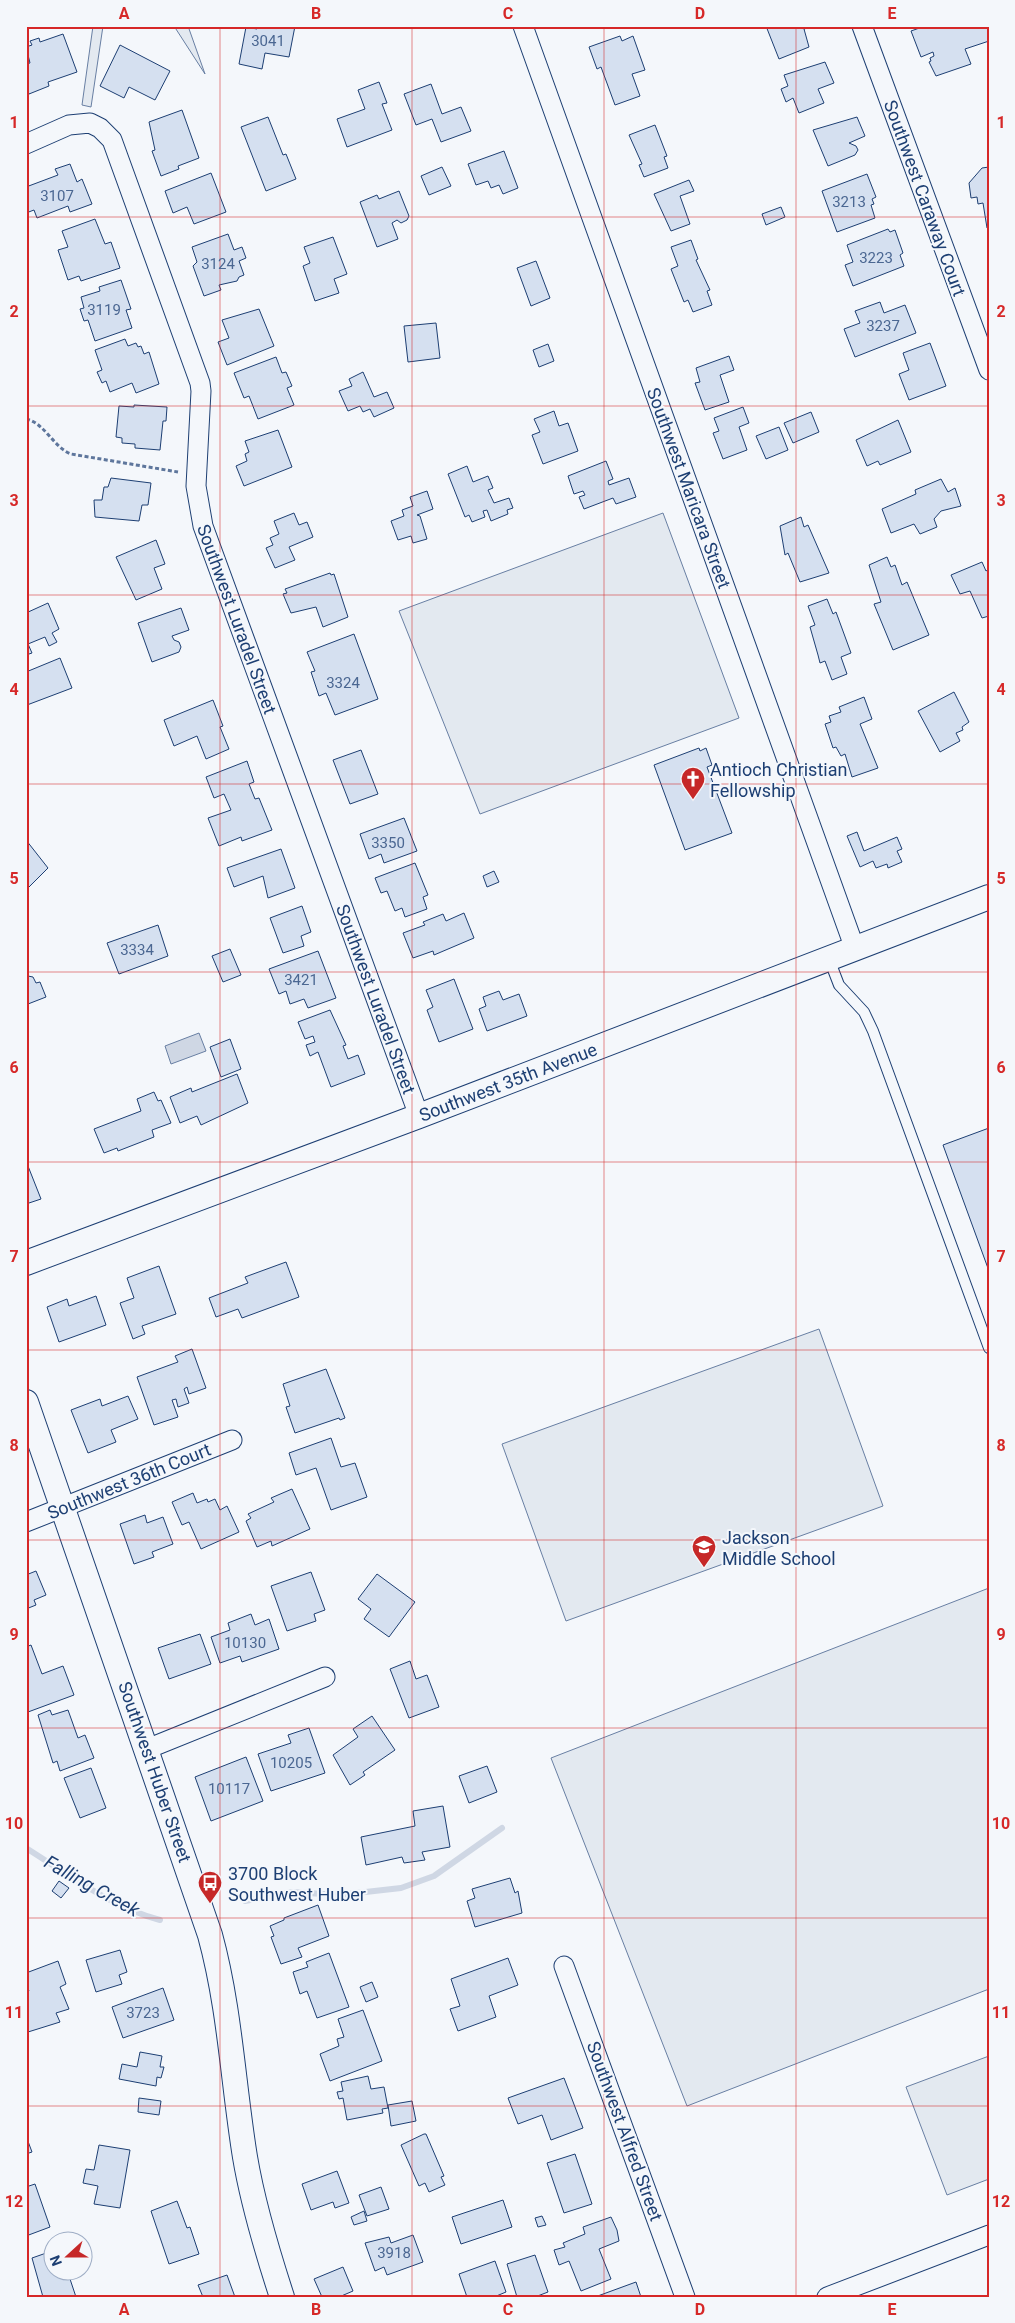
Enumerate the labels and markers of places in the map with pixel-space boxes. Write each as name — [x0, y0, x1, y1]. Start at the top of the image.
place label: Antioch Christian Fellowship — [710, 759, 847, 801]
church icon: Antioch Christian Fellowship — [680, 766, 706, 800]
place label: Jackson Middle School — [722, 1527, 836, 1569]
school or university icon: Jackson Middle School — [691, 1534, 717, 1568]
place label: 3700 Block Southwest Huber — [228, 1863, 366, 1905]
bus stop icon: 3700 Block Southwest Huber — [197, 1870, 223, 1904]

